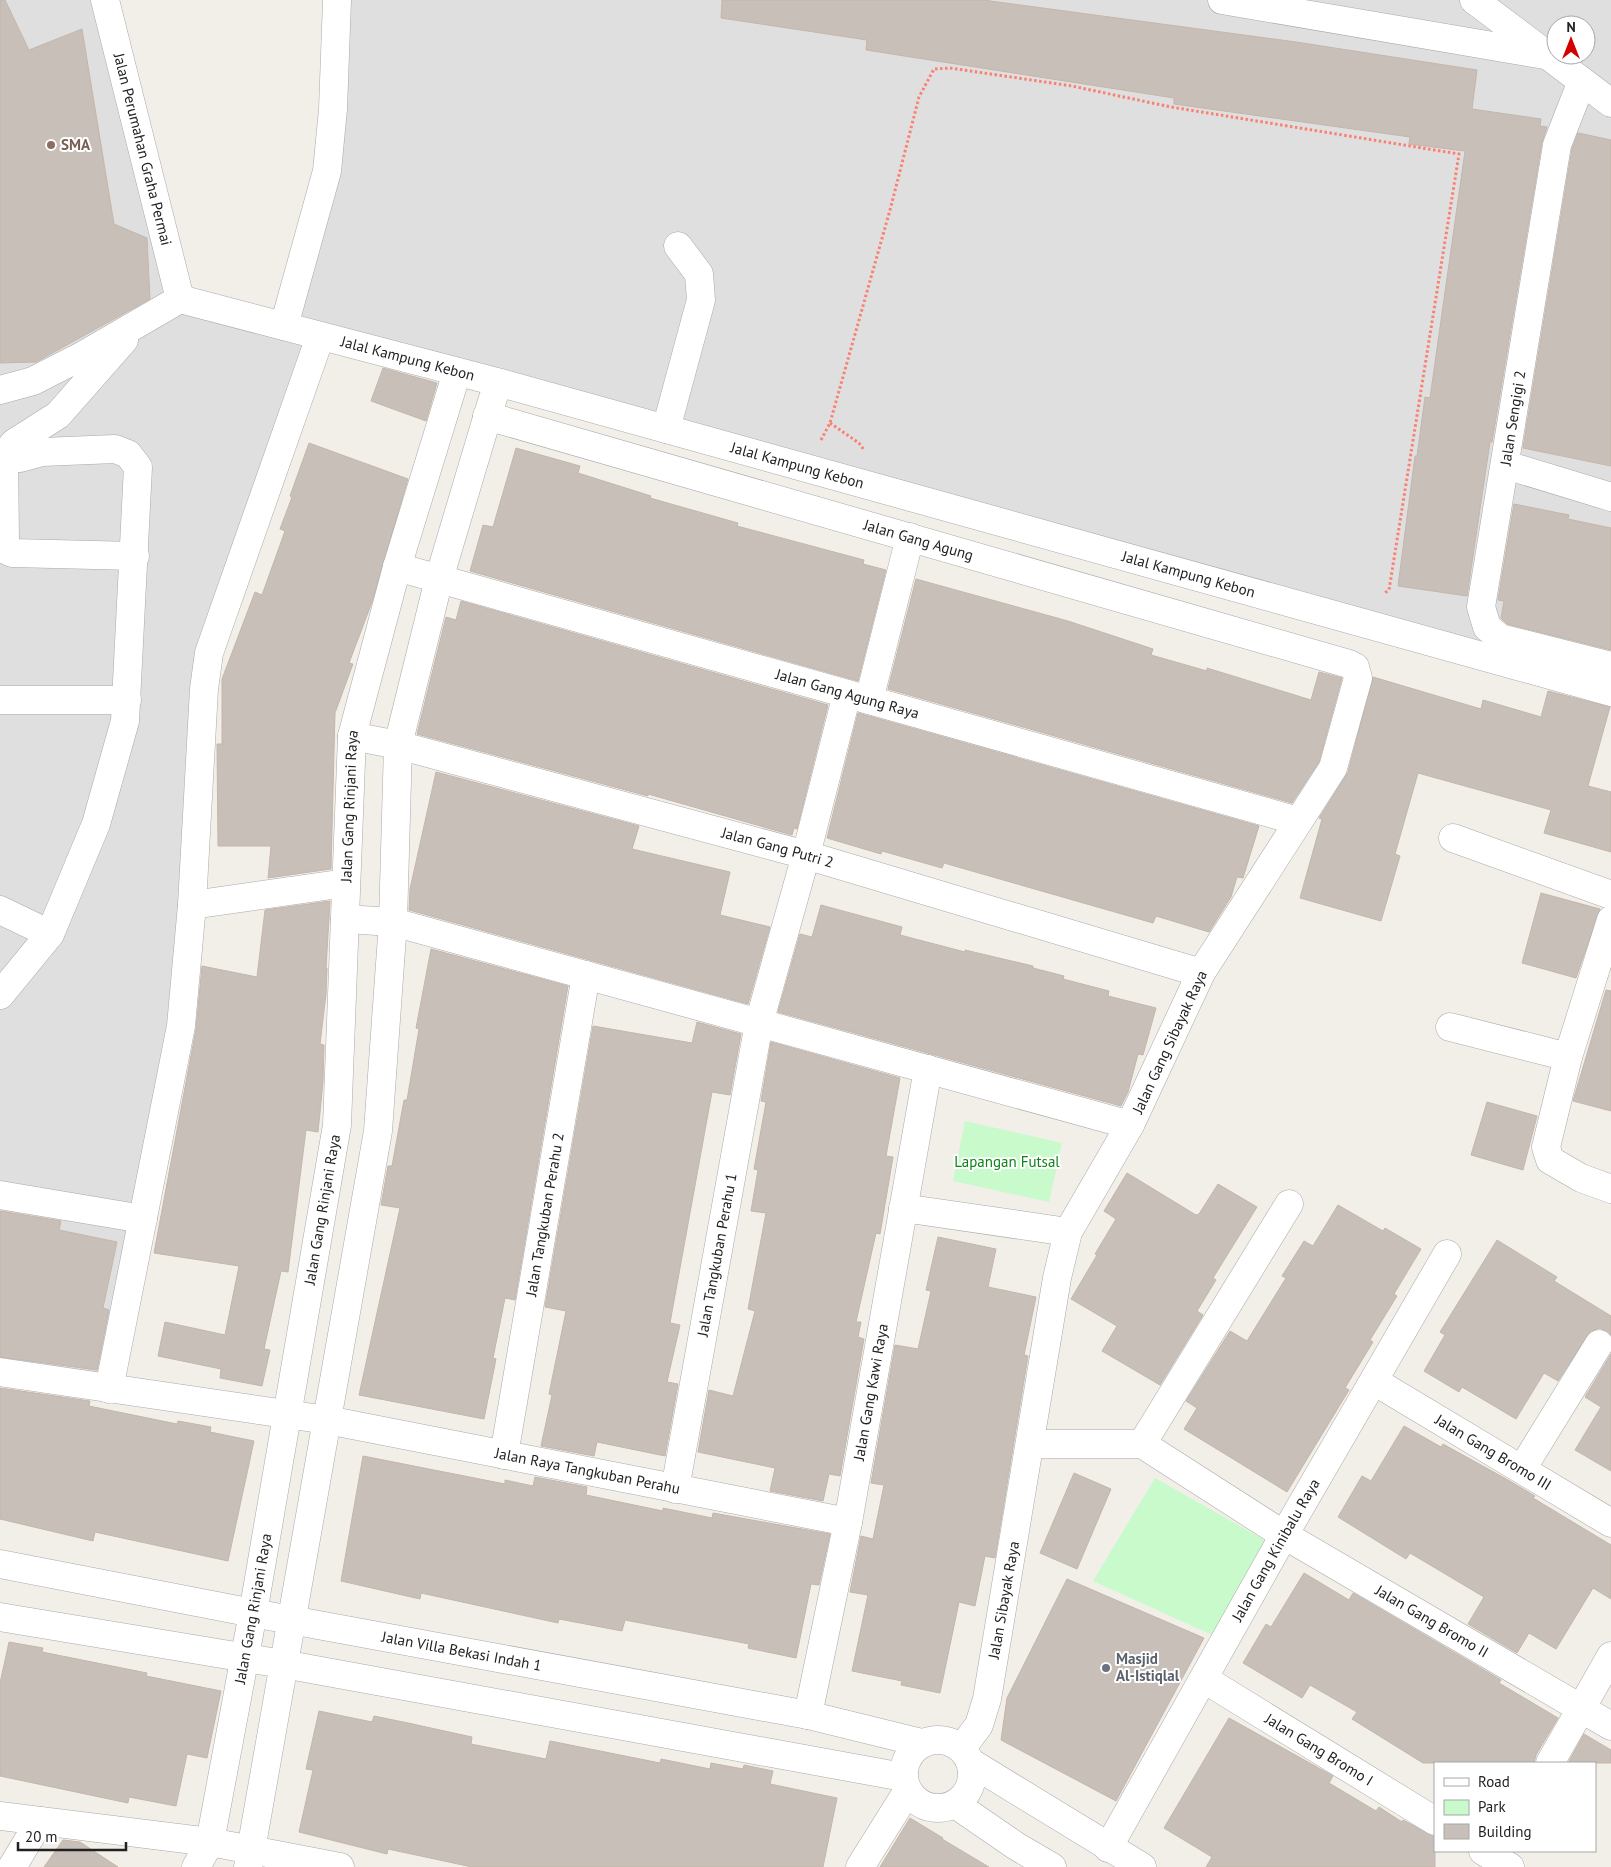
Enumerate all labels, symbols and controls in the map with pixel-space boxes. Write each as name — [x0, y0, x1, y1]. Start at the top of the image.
north arrow — [1546, 15, 1596, 65]
text: N — [1566, 18, 1576, 36]
street label: Jalan Perumahan Graha Permai — [109, 50, 176, 248]
place label: SMA — [61, 135, 91, 154]
marker: SMA — [45, 139, 57, 151]
street label: Jalal Kampung Kebon — [338, 331, 477, 385]
street label: Jalan Sengigi 2 — [1495, 369, 1529, 468]
street label: Jalal Kampung Kebon — [728, 437, 866, 493]
street label: Jalan Gang Agung — [861, 515, 976, 564]
street label: Jalal Kampung Kebon — [1119, 546, 1257, 602]
street label: Jalan Gang Agung Raya — [773, 664, 921, 723]
street label: Jalan Gang Rinjani Raya — [336, 728, 362, 884]
street label: Jalan Gang Putri 2 — [719, 822, 836, 872]
street label: Jalan Gang Sibayak Raya — [1128, 967, 1211, 1117]
street label: Jalan Tangkuban Perahu 2 — [521, 1131, 568, 1299]
street label: Jalan Gang Rinjani Raya — [299, 1133, 344, 1287]
park label: Lapangan Futsal — [954, 1152, 1060, 1171]
street label: Jalan Tangkuban Perahu 1 — [693, 1172, 741, 1339]
street label: Jalan Gang Kawi Raya — [849, 1322, 892, 1463]
street label: Jalan Gang Bromo III — [1431, 1409, 1555, 1494]
street label: Jalan Raya Tangkuban Perahu — [493, 1443, 682, 1498]
street label: Jalan Gang Kinibalu Raya — [1227, 1475, 1324, 1625]
street label: Jalan Gang Rinjani Raya — [230, 1532, 276, 1686]
street label: Jalan Sibayak Raya — [984, 1540, 1023, 1661]
street label: Jalan Gang Bromo II — [1371, 1580, 1492, 1661]
street label: Jalan Villa Bekasi Indah 1 — [379, 1627, 543, 1675]
place label: Masjid Al-Istiqlal — [1116, 1649, 1180, 1685]
marker: Masjid Al-Istiqlal — [1100, 1662, 1112, 1674]
street label: Jalan Gang Bromo I — [1261, 1708, 1377, 1790]
legend — [1434, 1762, 1596, 1852]
text: Road — [1478, 1772, 1510, 1791]
text: Park — [1478, 1797, 1506, 1816]
scale bar — [18, 1820, 125, 1852]
text: Building — [1478, 1822, 1532, 1841]
text: 20 m — [25, 1827, 58, 1846]

